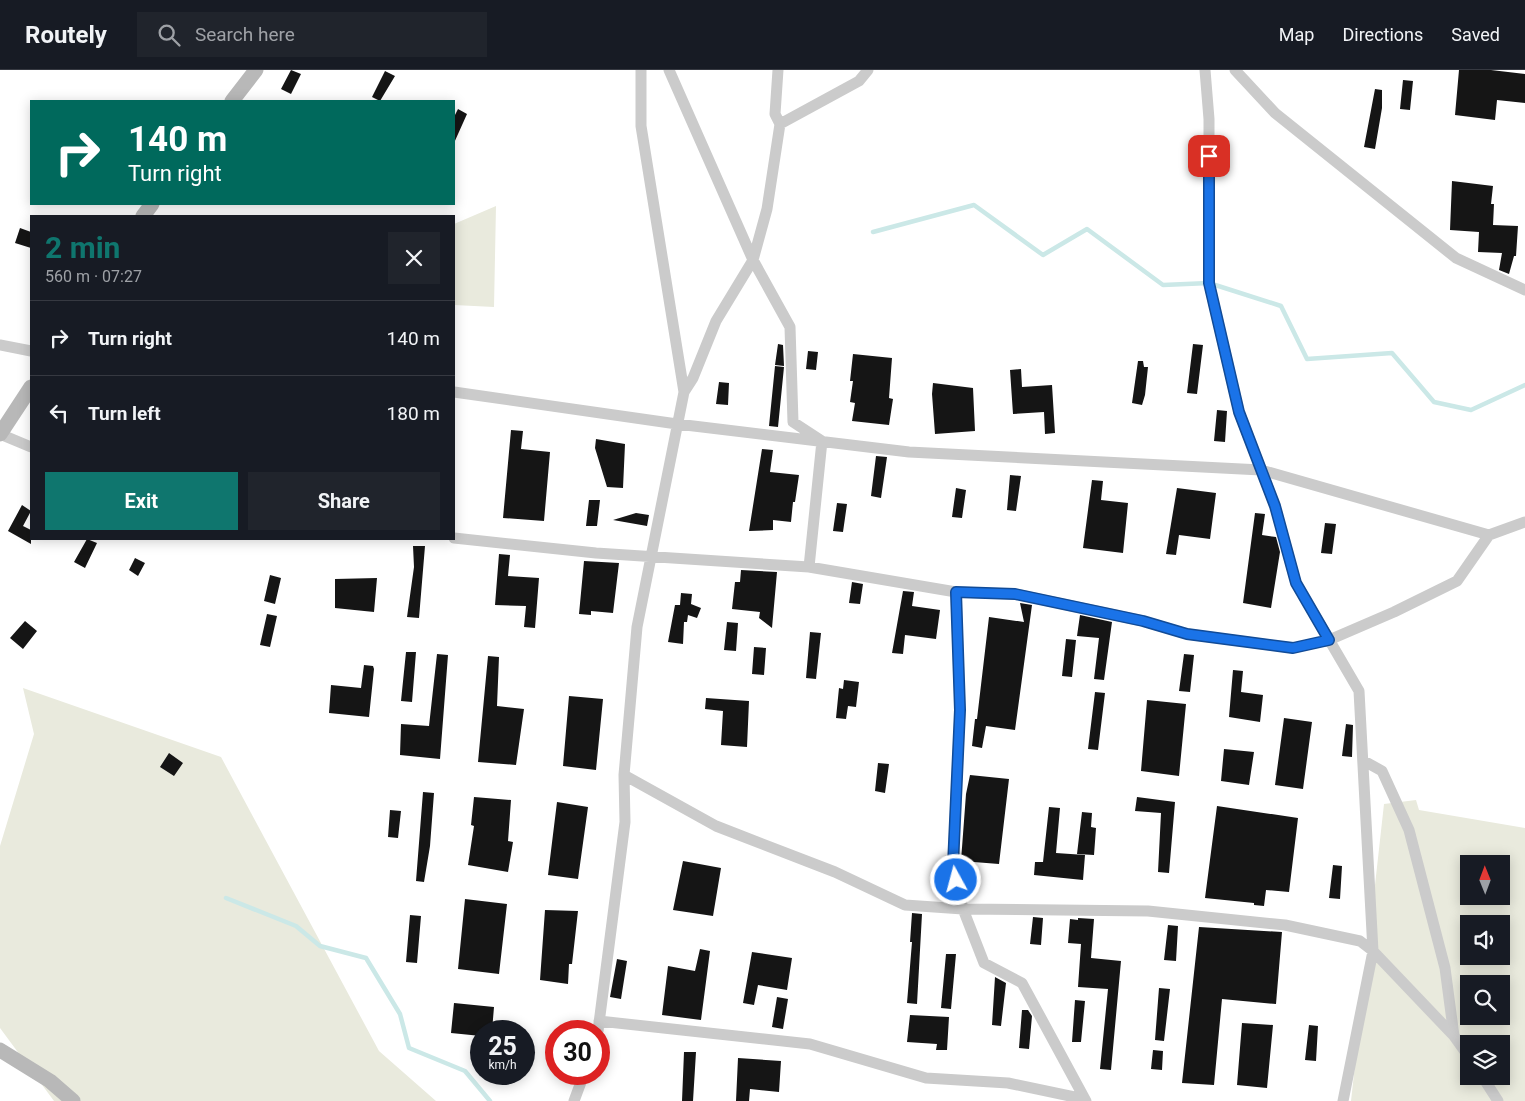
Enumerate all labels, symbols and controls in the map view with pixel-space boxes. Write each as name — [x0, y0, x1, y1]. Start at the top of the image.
search box — [137, 12, 487, 57]
text: Routely — [25, 21, 107, 49]
icon: search — [155, 21, 183, 49]
text: Search here — [195, 23, 295, 46]
text: Map — [1279, 24, 1314, 45]
text: Directions — [1342, 24, 1423, 45]
text: Saved — [1451, 24, 1500, 45]
text: 140 m — [128, 119, 227, 160]
icon: right — [45, 120, 110, 185]
pin — [1188, 135, 1230, 177]
icon: arrive — [1195, 142, 1223, 170]
text: Turn right — [128, 161, 222, 186]
text: 2 min — [45, 230, 120, 265]
button: close — [388, 232, 440, 284]
text: 560 m · 07:27 — [45, 267, 142, 286]
icon: right — [45, 324, 73, 352]
text: Turn right — [88, 327, 172, 350]
text: 140 m — [387, 327, 440, 350]
icon: left — [45, 399, 73, 427]
text: Turn left — [88, 402, 161, 425]
text: 180 m — [387, 402, 440, 425]
button: Exit — [45, 472, 238, 530]
button: Share — [248, 472, 440, 530]
position arrow — [929, 853, 981, 905]
north arrow — [1460, 855, 1510, 905]
map controls — [1460, 855, 1510, 1085]
button: sound — [1460, 915, 1510, 965]
button: search — [1460, 975, 1510, 1025]
speed limit sign: 30 — [545, 1020, 610, 1085]
text: 25 — [488, 1032, 517, 1061]
button: layers — [1460, 1035, 1510, 1085]
text: km/h — [488, 1058, 517, 1072]

